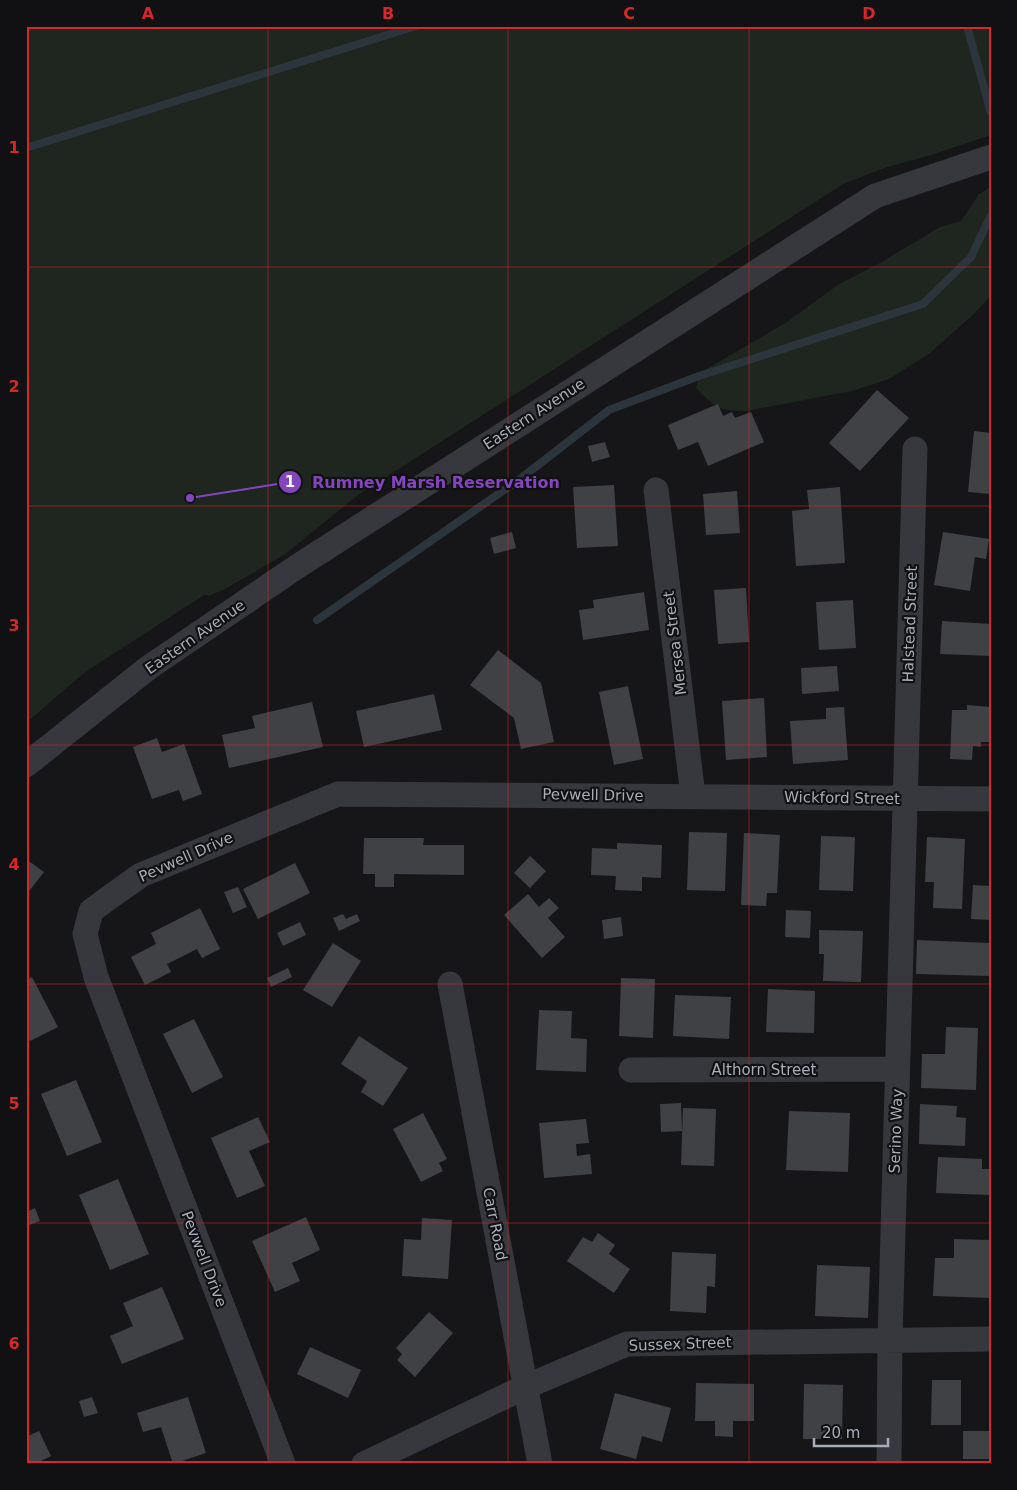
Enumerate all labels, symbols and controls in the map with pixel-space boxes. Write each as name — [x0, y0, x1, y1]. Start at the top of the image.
text: A — [142, 4, 155, 23]
text: B — [382, 4, 394, 23]
text: C — [623, 4, 635, 23]
text: D — [862, 4, 876, 23]
text: 1 — [8, 138, 20, 157]
street label: Eastern Avenue — [480, 374, 588, 454]
text: 2 — [8, 377, 20, 396]
callout: Rumney Marsh Reservation — [277, 466, 570, 497]
text: 1 — [285, 473, 295, 491]
text: Rumney Marsh Reservation — [312, 473, 560, 492]
street label: Halstead Street — [899, 565, 921, 683]
street label: Mersea Street — [660, 590, 690, 696]
street label: Eastern Avenue — [142, 596, 248, 678]
text: 3 — [8, 616, 20, 635]
street label: Pevwell Drive — [542, 785, 644, 805]
street label: Wickford Street — [784, 788, 900, 808]
street label: Pevwell Drive — [136, 828, 236, 886]
text: 4 — [8, 855, 20, 874]
street label: Althorn Street — [712, 1061, 816, 1079]
street label: Serino Way — [886, 1088, 906, 1174]
text: 5 — [8, 1094, 20, 1113]
street label: Carr Road — [479, 1186, 511, 1262]
street label: Pevwell Drive — [177, 1209, 231, 1309]
street label: Sussex Street — [628, 1333, 732, 1355]
text: 6 — [8, 1334, 20, 1353]
scale bar — [814, 1415, 888, 1447]
text: 20 m — [822, 1424, 860, 1442]

